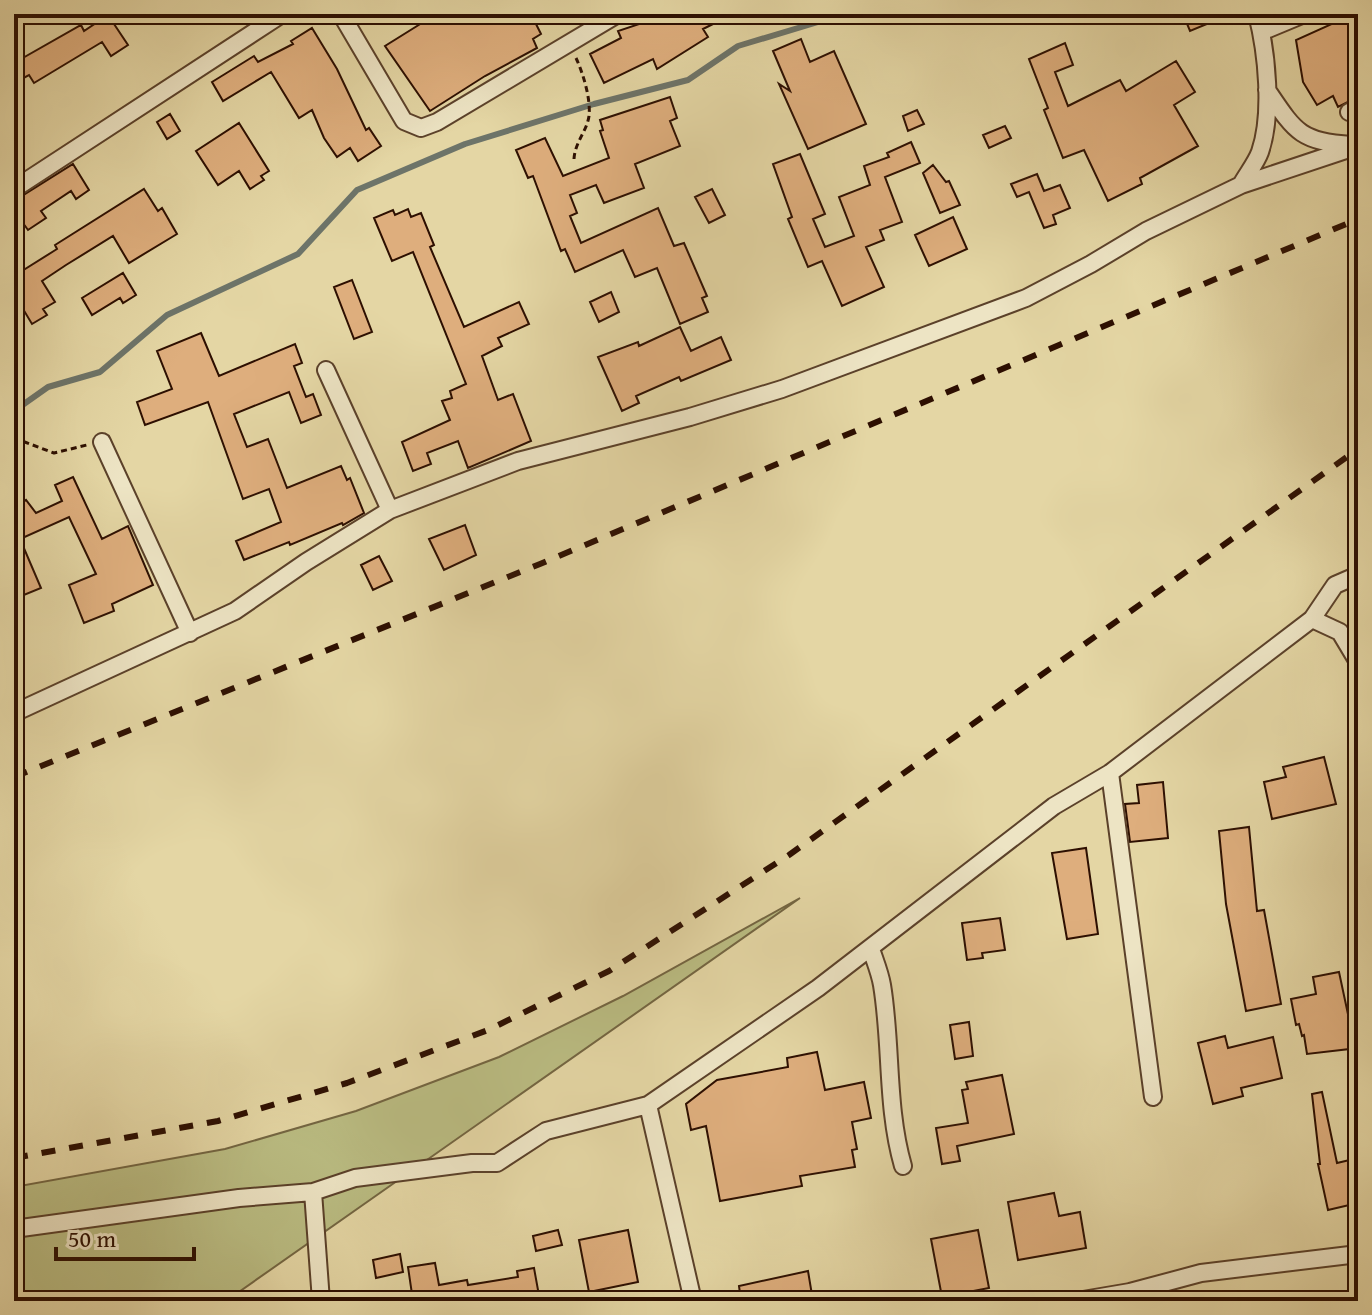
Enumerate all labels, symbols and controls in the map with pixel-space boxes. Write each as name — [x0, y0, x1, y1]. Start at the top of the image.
scale bar — [56, 1211, 194, 1261]
text: 50 m — [68, 1221, 116, 1256]

